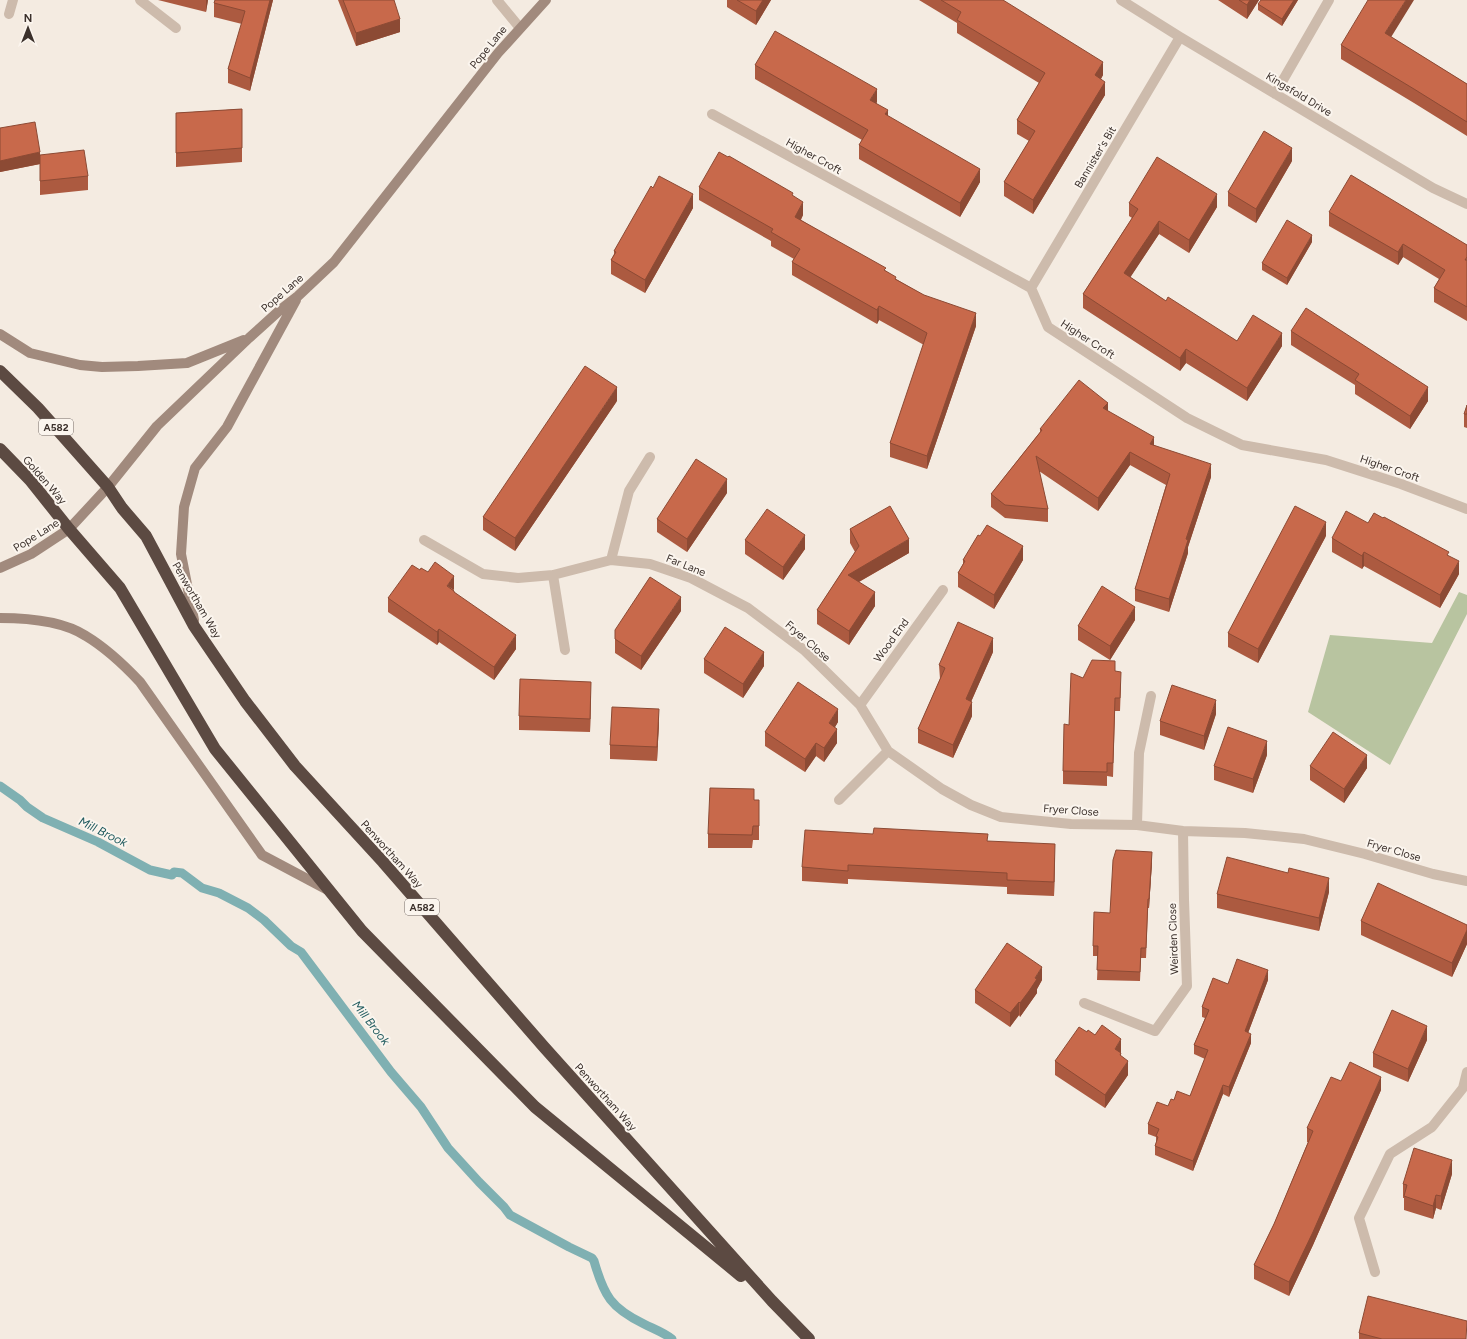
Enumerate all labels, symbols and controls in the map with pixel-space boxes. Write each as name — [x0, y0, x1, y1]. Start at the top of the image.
north arrow — [8, 8, 48, 48]
text: N — [24, 12, 32, 25]
street label: Pope Lane — [467, 23, 510, 71]
street label: Kingsfold Drive — [1264, 70, 1334, 119]
street label: Bannister's Bit — [1072, 124, 1119, 190]
street label: Higher Croft — [783, 136, 844, 177]
street label: Pope Lane — [259, 272, 306, 315]
street label: Higher Croft — [1058, 317, 1117, 362]
road number: A582 — [39, 419, 73, 435]
street label: Higher Croft — [1358, 452, 1421, 485]
street label: Golden Way — [20, 453, 69, 507]
street label: Pope Lane — [11, 516, 61, 555]
street label: Far Lane — [664, 552, 707, 579]
street label: Penwortham Way — [169, 560, 224, 641]
street label: Wood End — [871, 616, 912, 665]
street label: Fryer Close — [782, 618, 833, 665]
street label: Fryer Close — [1043, 802, 1099, 819]
water label: Mill Brook — [76, 814, 131, 850]
street label: Penwortham Way — [358, 818, 425, 891]
street label: Fryer Close — [1365, 837, 1422, 864]
road number: A582 — [405, 899, 439, 915]
street label: Weirden Close — [1166, 903, 1181, 975]
water label: Mill Brook — [349, 998, 393, 1049]
street label: Penwortham Way — [572, 1061, 639, 1134]

